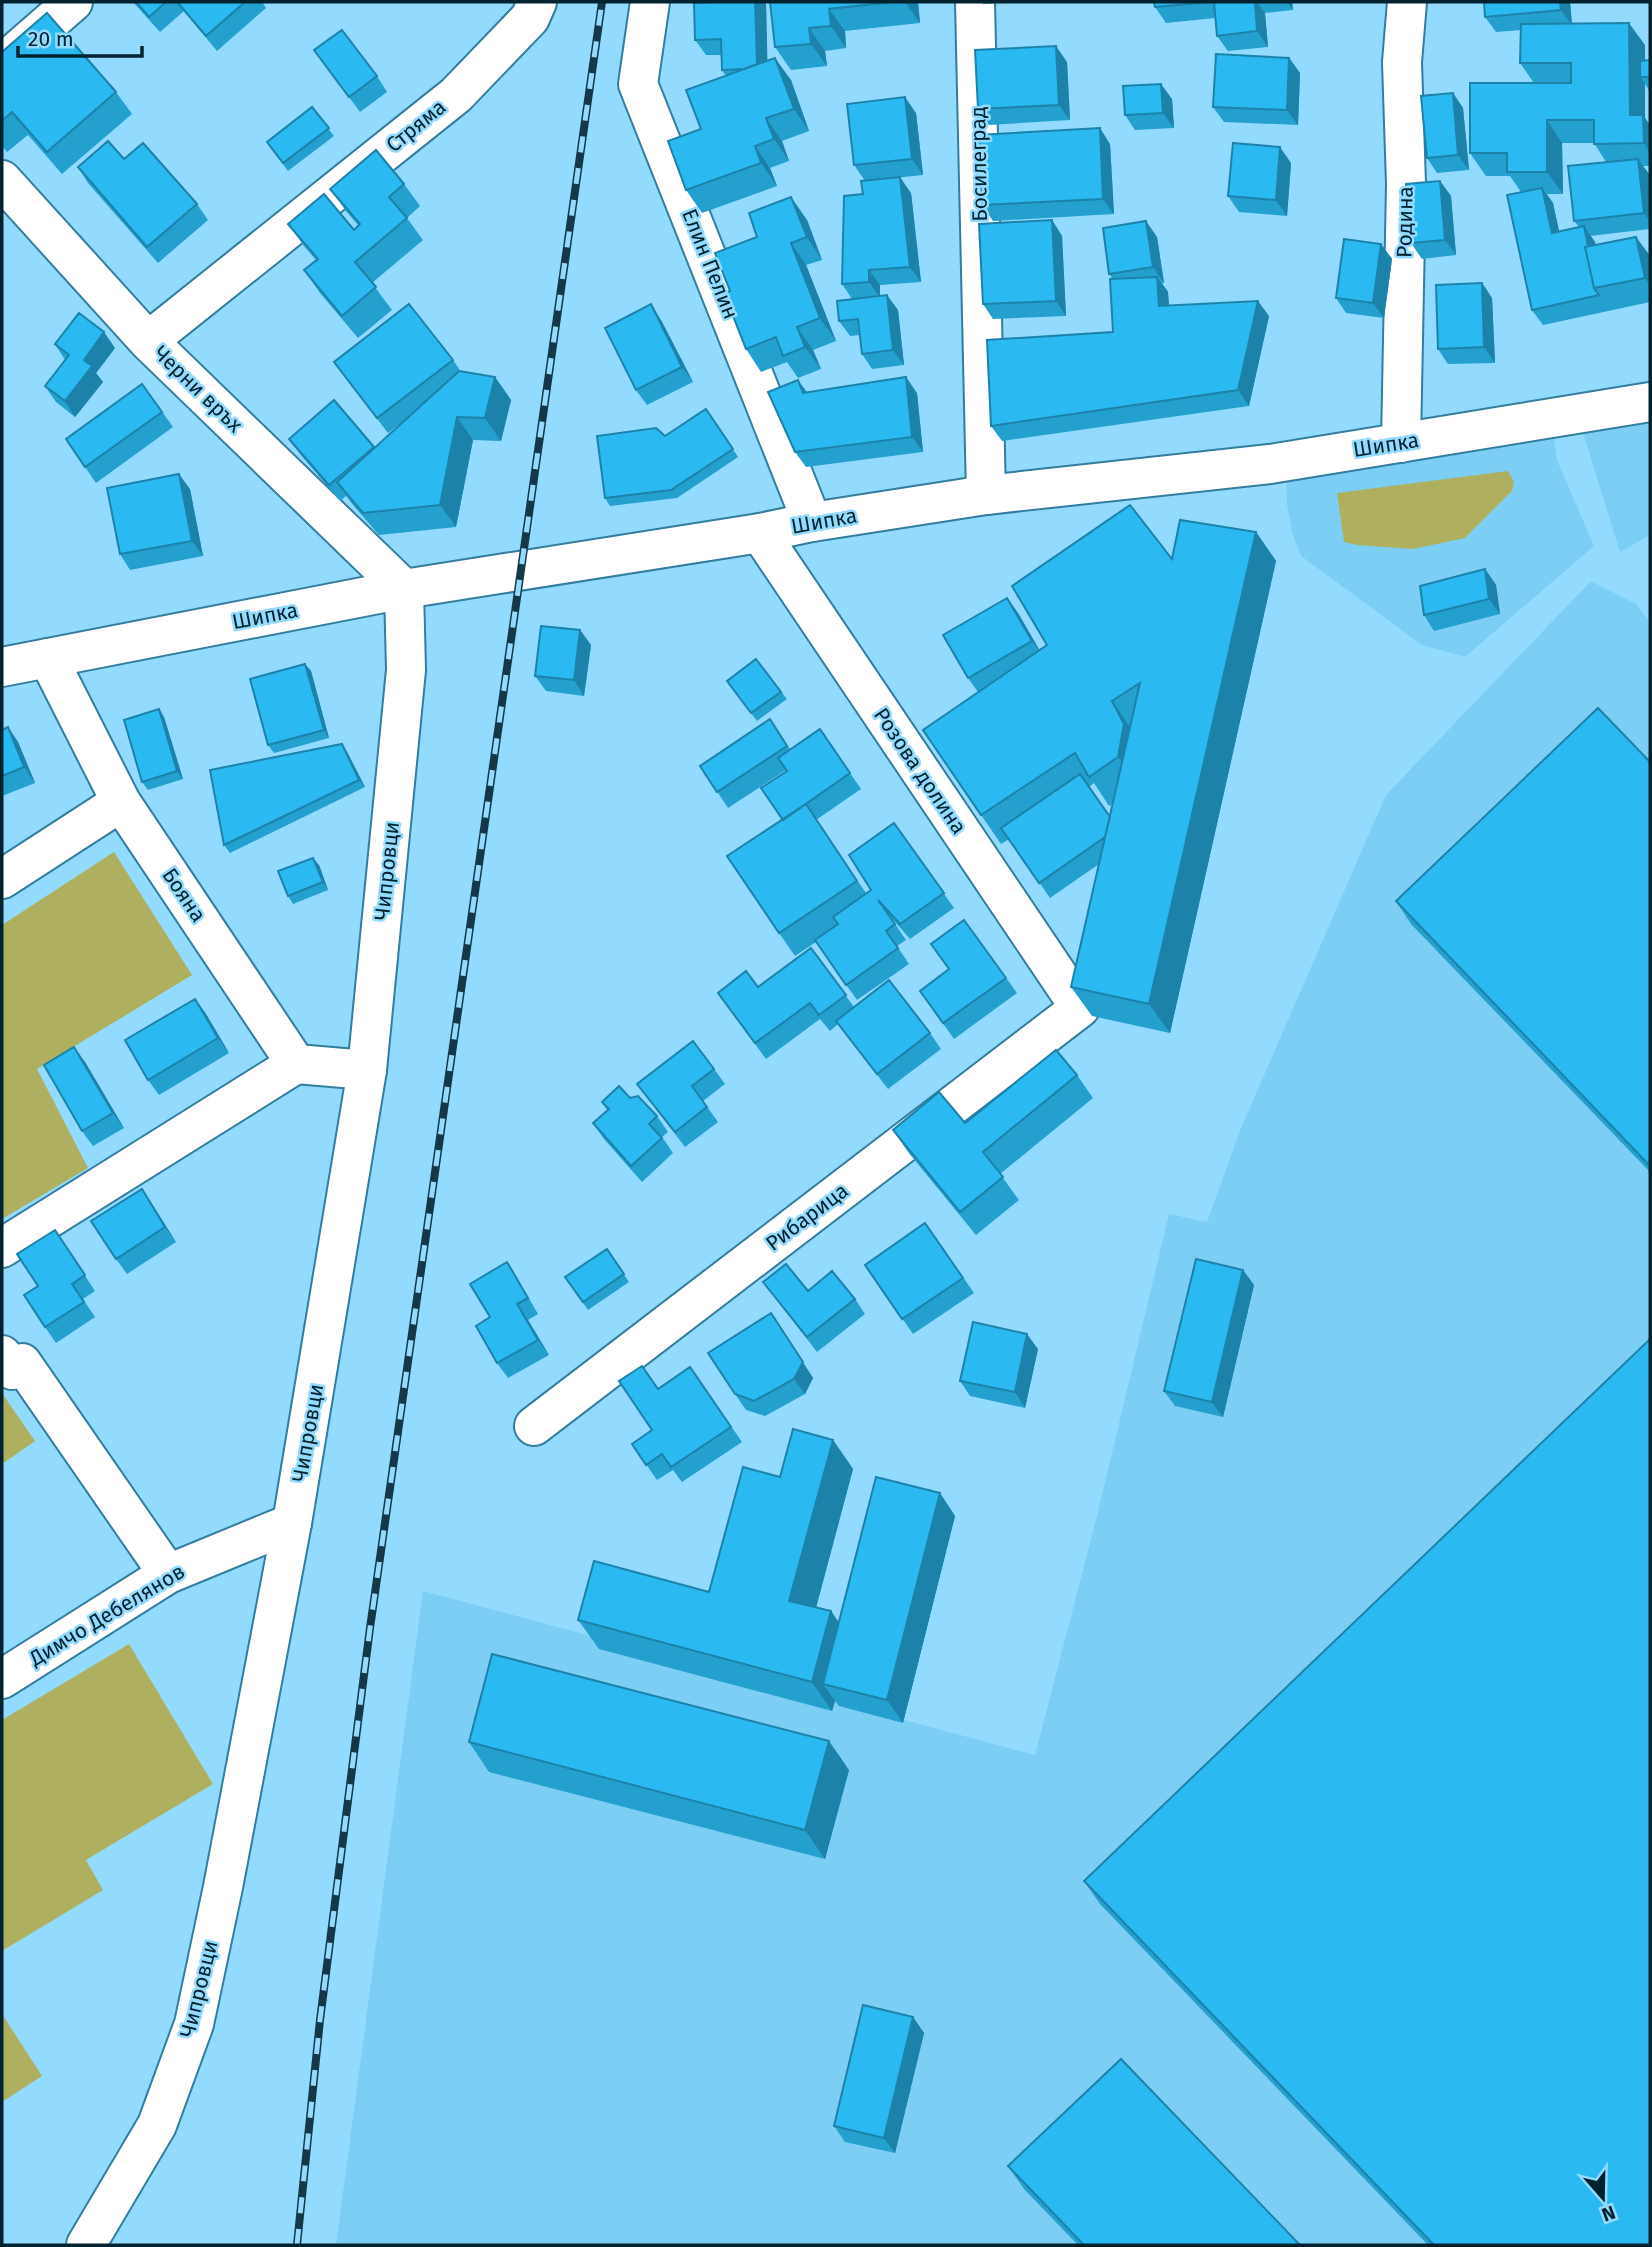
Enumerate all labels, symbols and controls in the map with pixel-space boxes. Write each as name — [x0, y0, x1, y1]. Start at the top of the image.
scale bar — [18, 14, 142, 58]
text: 20 m — [28, 26, 74, 52]
street label: Стряма — [381, 94, 451, 158]
street label: Босилеград — [965, 106, 993, 222]
street label: Родина — [1391, 186, 1419, 258]
street label: Елин Пелин — [676, 205, 744, 323]
street label: Черни връх — [148, 340, 249, 438]
street label: Шипка — [1351, 427, 1421, 463]
street label: Шипка — [789, 502, 859, 540]
street label: Шипка — [230, 597, 300, 635]
street label: Розова долина — [868, 703, 972, 839]
street label: Чипровци — [369, 820, 405, 922]
street label: Бояна — [157, 863, 211, 927]
street label: Рибарица — [761, 1178, 853, 1256]
street label: Чипровци — [287, 1382, 329, 1484]
street label: Димчо Дебелянов — [24, 1558, 189, 1672]
street label: Чипровци — [174, 1938, 224, 2040]
north arrow — [1568, 2163, 1638, 2233]
text: N — [1599, 2201, 1619, 2226]

